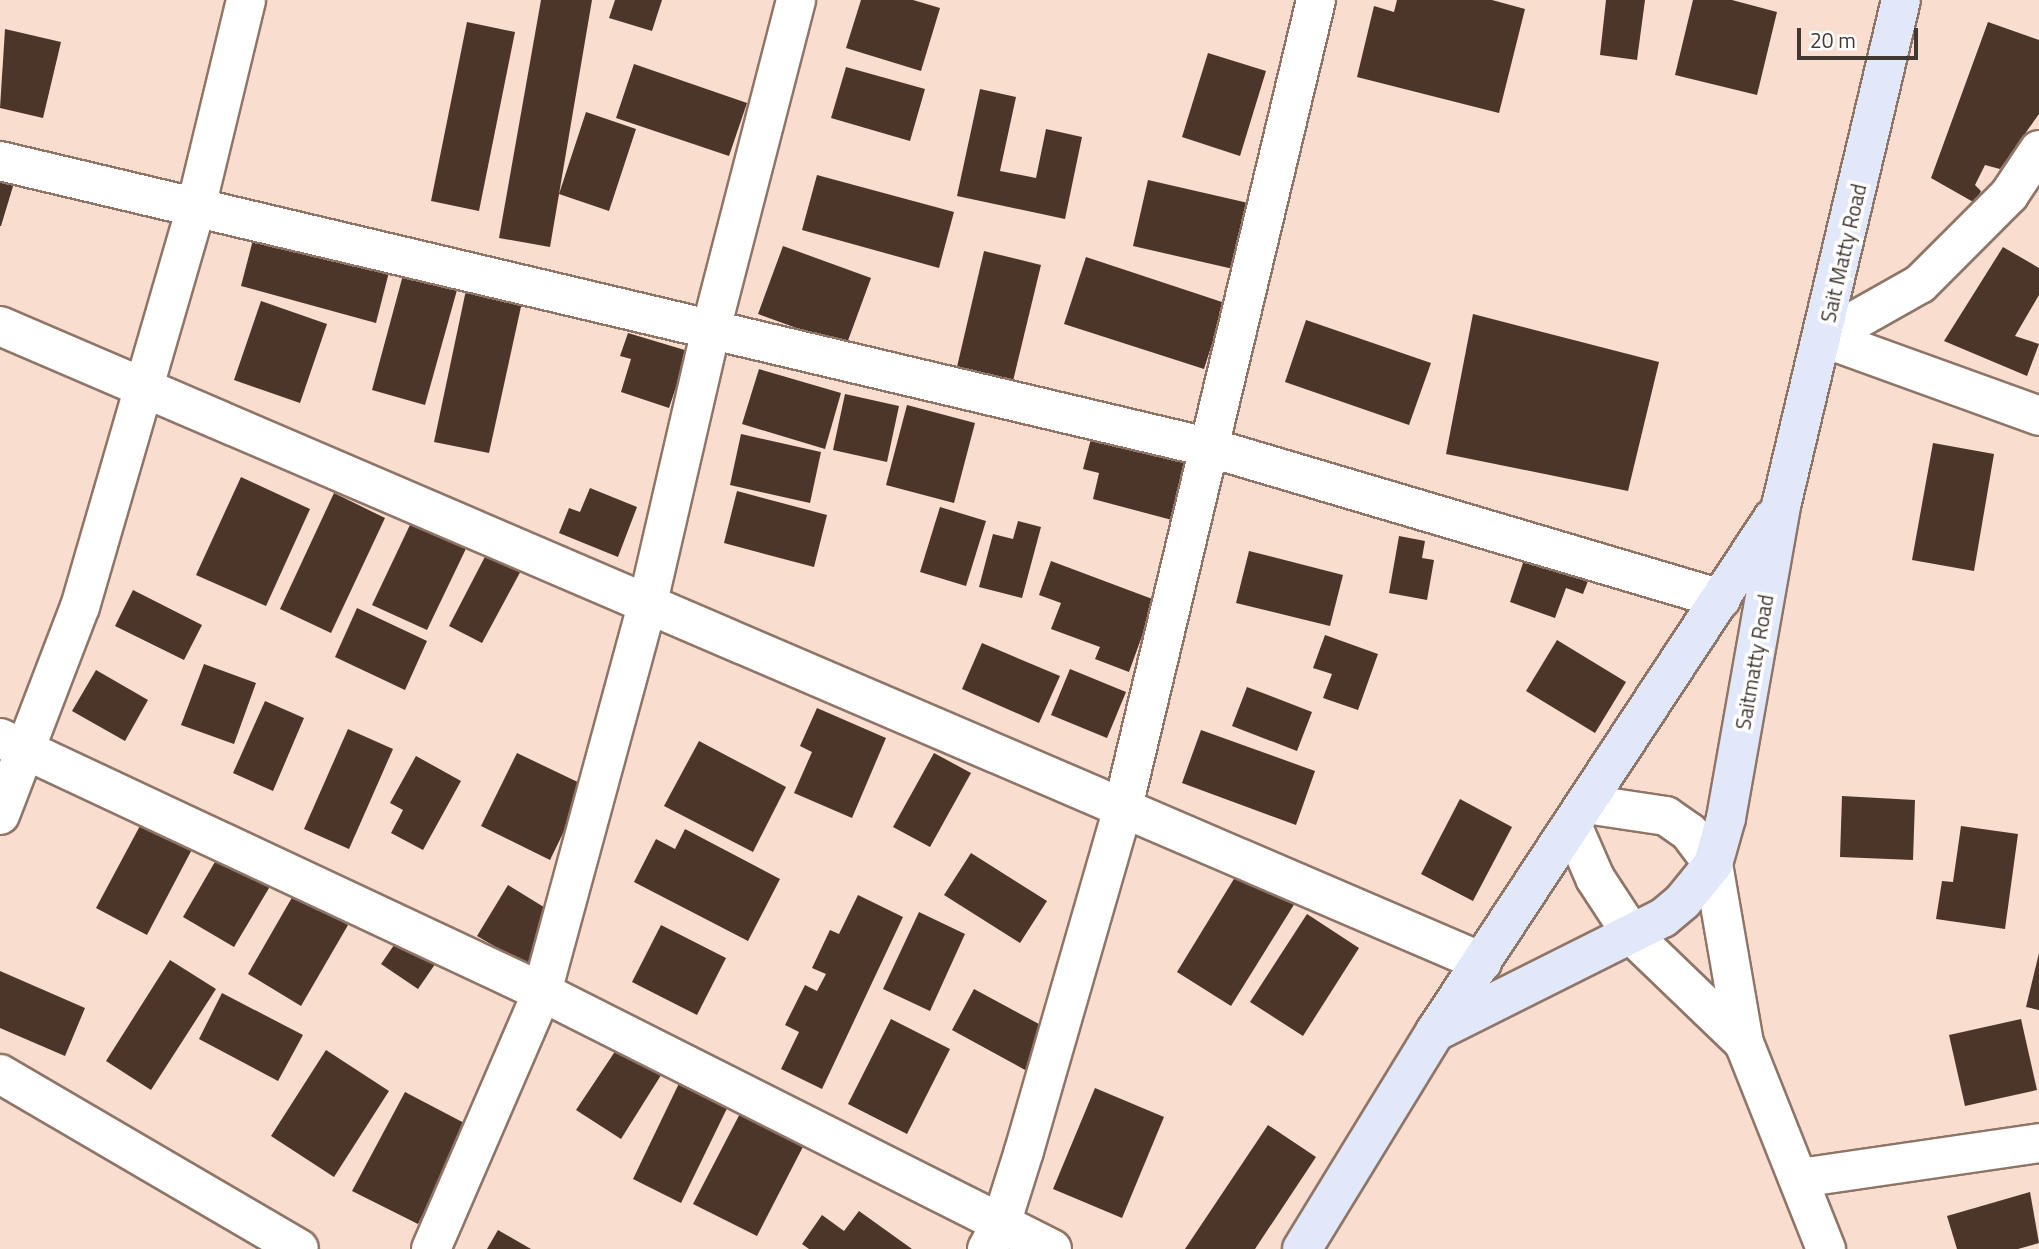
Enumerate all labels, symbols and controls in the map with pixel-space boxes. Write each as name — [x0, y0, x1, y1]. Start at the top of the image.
scale bar — [1801, 14, 1922, 58]
text: 20 m — [1810, 24, 1856, 56]
street label: Sait Matty Road — [1815, 181, 1871, 325]
street label: Saitmatty Road — [1730, 592, 1778, 732]

